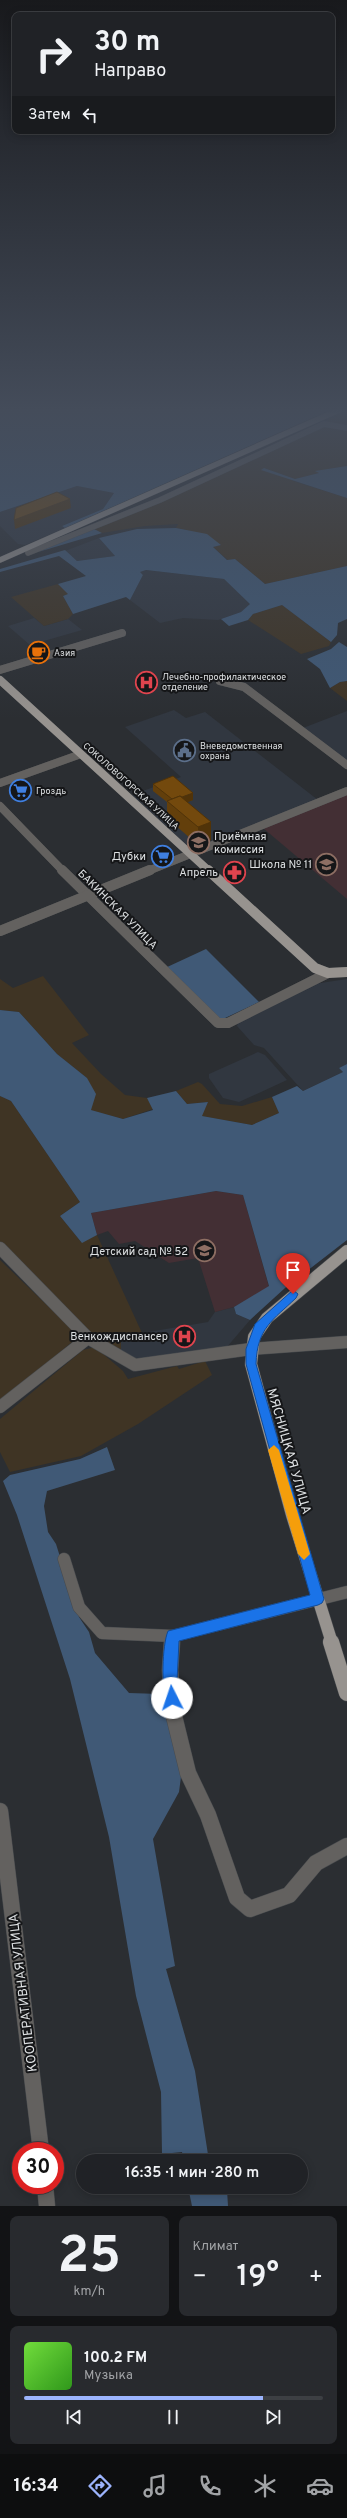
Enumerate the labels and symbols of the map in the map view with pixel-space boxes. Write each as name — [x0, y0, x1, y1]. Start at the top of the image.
cafe icon: Азия — [26, 640, 52, 666]
place label: Азия — [54, 648, 75, 659]
hospital icon: Лечебно-профилактическое отделение — [134, 669, 160, 695]
place label: Лечебно-профилактическое отделение — [162, 672, 286, 693]
public building icon: Вневедомственная охрана — [172, 738, 198, 764]
street label: СОКОЛОВОГОРСКАЯ УЛИЦА — [81, 740, 181, 832]
place label: Вневедомственная охрана — [200, 741, 283, 762]
supermarket icon: Гроздь — [8, 778, 34, 804]
place label: Гроздь — [36, 786, 66, 797]
school or university icon: Приёмная комиссия — [186, 829, 212, 855]
place label: Приёмная комиссия — [214, 830, 266, 857]
supermarket icon: Дубки — [149, 843, 175, 869]
place label: Дубки — [112, 850, 146, 864]
school or university icon: Школа № 11 — [314, 851, 340, 877]
place label: Школа № 11 — [249, 858, 312, 872]
pharmacy icon: Апрель — [221, 859, 247, 885]
place label: Апрель — [179, 866, 218, 880]
street label: БАКИНСКАЯ УЛИЦА — [74, 867, 160, 953]
school or university icon: Детский сад № 52 — [191, 1238, 217, 1264]
place label: Детский сад № 52 — [90, 1245, 188, 1259]
pin — [276, 1253, 310, 1294]
hospital icon: Венкождиспансер — [171, 1323, 197, 1349]
place label: Венкождиспансер — [70, 1330, 168, 1344]
street label: МЯСНИЦКАЯ УЛИЦА — [262, 1387, 314, 1517]
position arrow — [151, 1677, 193, 1719]
street label: КООПЕРАТИВНАЯ УЛИЦА — [6, 1913, 42, 2073]
speed limit sign: 30 — [12, 2142, 64, 2194]

